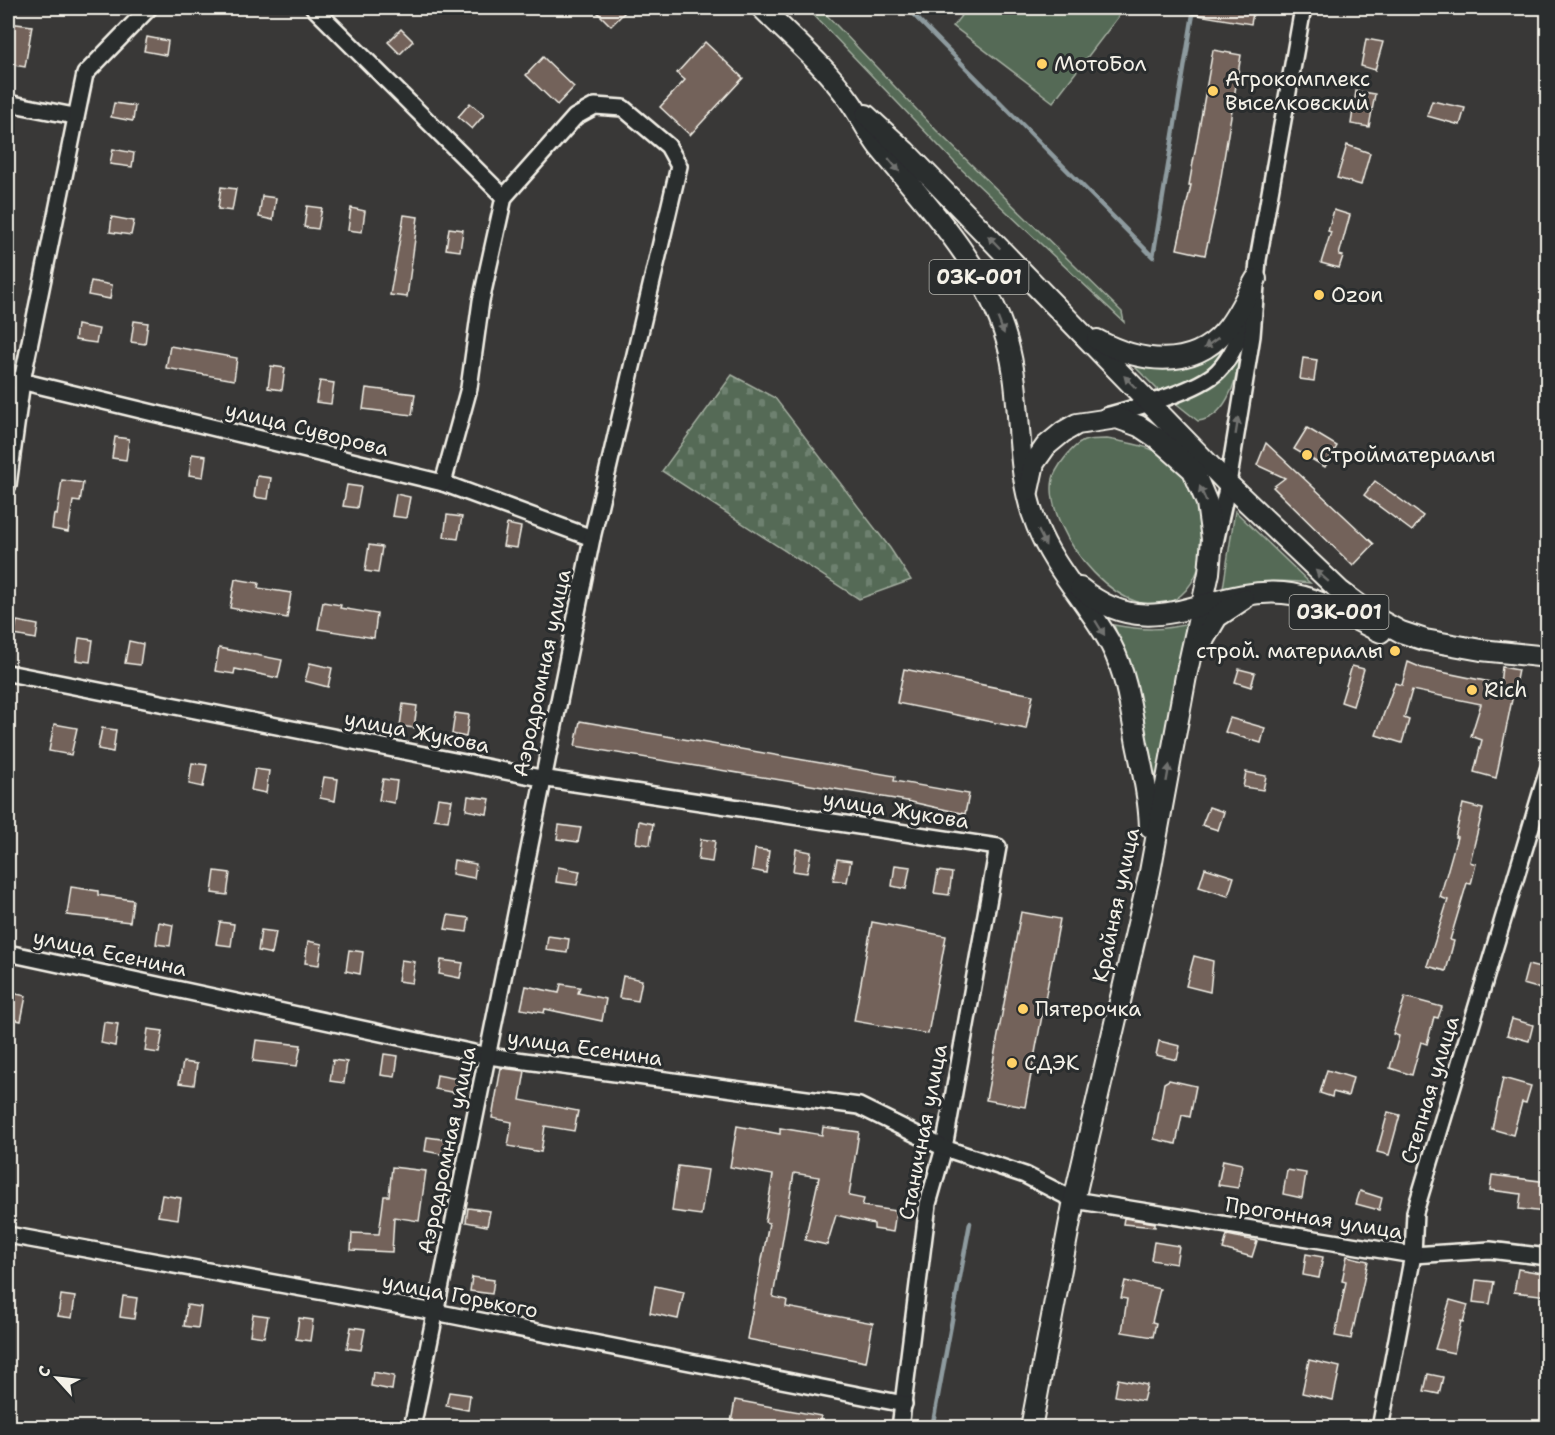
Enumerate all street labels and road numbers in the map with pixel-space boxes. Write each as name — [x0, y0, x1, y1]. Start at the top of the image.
road number: 03К-001 — [930, 260, 1028, 294]
street label: улица Суворова — [222, 395, 392, 463]
street label: Аэродромная улица — [506, 567, 578, 779]
road number: 03К-001 — [1290, 595, 1388, 629]
street label: улица Жукова — [342, 704, 492, 760]
street label: улица Жукова — [821, 785, 971, 835]
street label: Крайняя улица — [1086, 825, 1146, 985]
street label: улица Есенина — [31, 923, 189, 983]
street label: Степная улица — [1394, 1013, 1466, 1167]
street label: улица Есенина — [506, 1023, 664, 1073]
street label: Станичная улица — [892, 1042, 954, 1222]
street label: Аэродромная улица — [411, 1044, 483, 1256]
street label: Прогонная улица — [1223, 1190, 1405, 1246]
street label: улица Горького — [380, 1267, 540, 1325]

